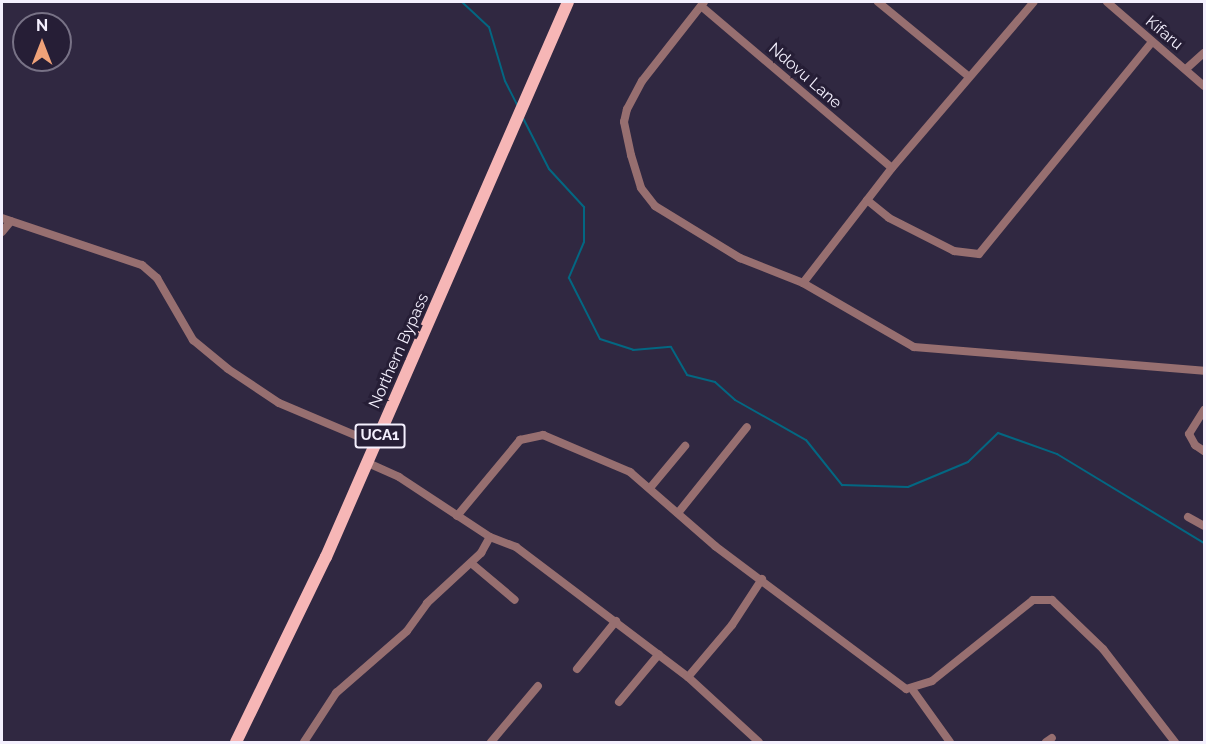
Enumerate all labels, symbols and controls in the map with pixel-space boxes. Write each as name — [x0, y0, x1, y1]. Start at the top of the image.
north arrow — [12, 12, 72, 72]
street label: Kifaru — [1141, 12, 1187, 54]
text: N — [36, 16, 48, 35]
street label: Ndovu Lane — [765, 39, 845, 113]
street label: Northern Bypass — [365, 291, 433, 411]
road number: UCA1 — [354, 424, 406, 448]

